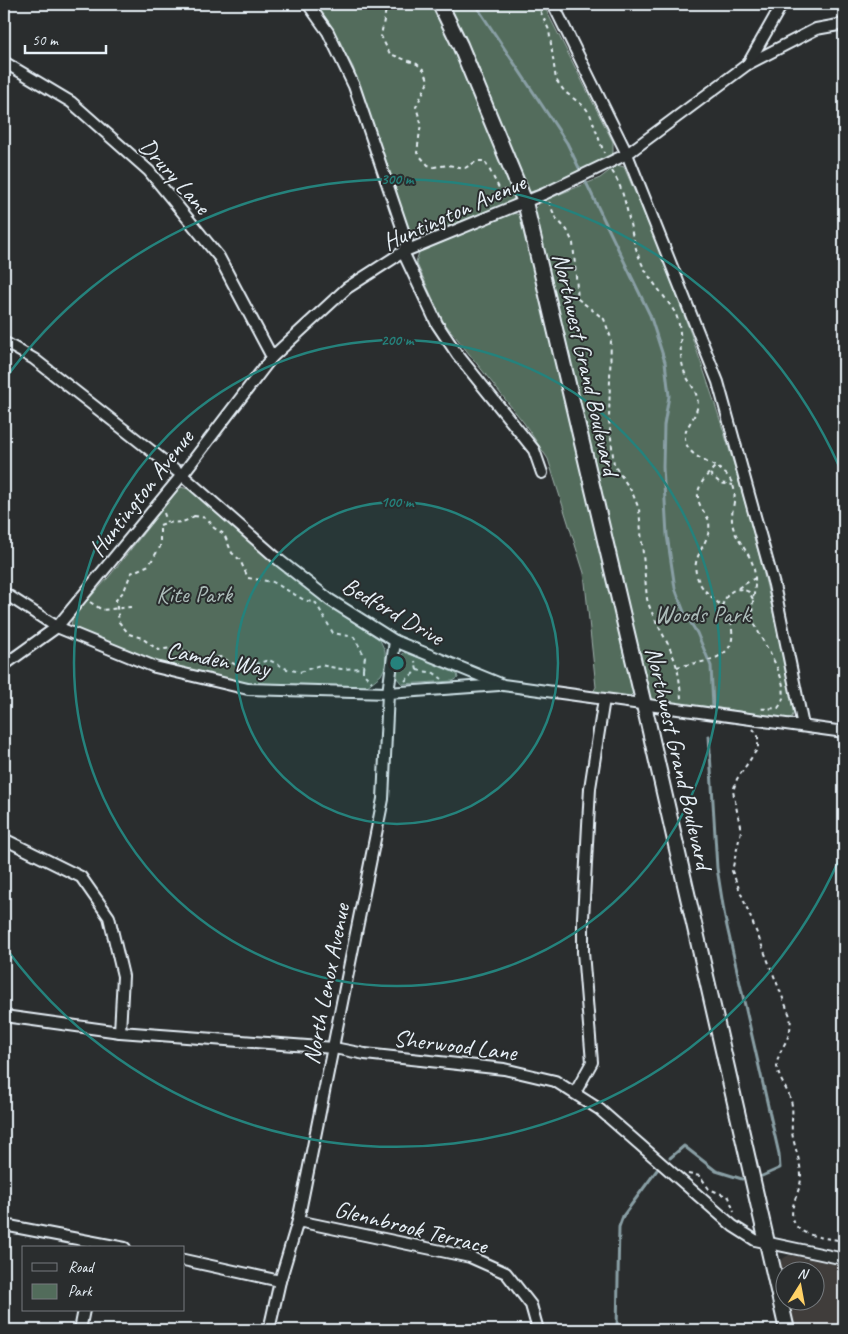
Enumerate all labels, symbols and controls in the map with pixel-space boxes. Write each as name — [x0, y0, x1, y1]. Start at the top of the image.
scale bar — [25, 22, 106, 54]
text: 50 m — [32, 31, 59, 50]
street label: Drury Lane — [133, 132, 219, 222]
street label: Huntington Avenue — [378, 166, 532, 257]
text: 300 m — [381, 170, 415, 189]
street label: Northwest Grand Boulevard — [546, 250, 627, 481]
text: 200 m — [381, 331, 415, 350]
street label: Huntington Avenue — [82, 422, 201, 563]
text: 100 m — [381, 493, 415, 512]
street label: Bedford Drive — [337, 570, 451, 653]
park label: Kite Park — [156, 579, 234, 609]
park label: Woods Park — [654, 599, 752, 629]
street label: Camden Way — [164, 634, 274, 684]
street label: Northwest Grand Boulevard — [639, 644, 720, 875]
centre of rings — [388, 654, 406, 672]
street label: North Lenox Avenue — [296, 899, 357, 1067]
street label: Sherwood Lane — [392, 1023, 520, 1068]
street label: Glennbrook Terrace — [332, 1194, 493, 1261]
legend — [22, 1246, 185, 1312]
text: Road — [68, 1258, 95, 1277]
north arrow — [776, 1262, 826, 1312]
text: N — [797, 1265, 811, 1283]
text: Park — [68, 1282, 93, 1301]

